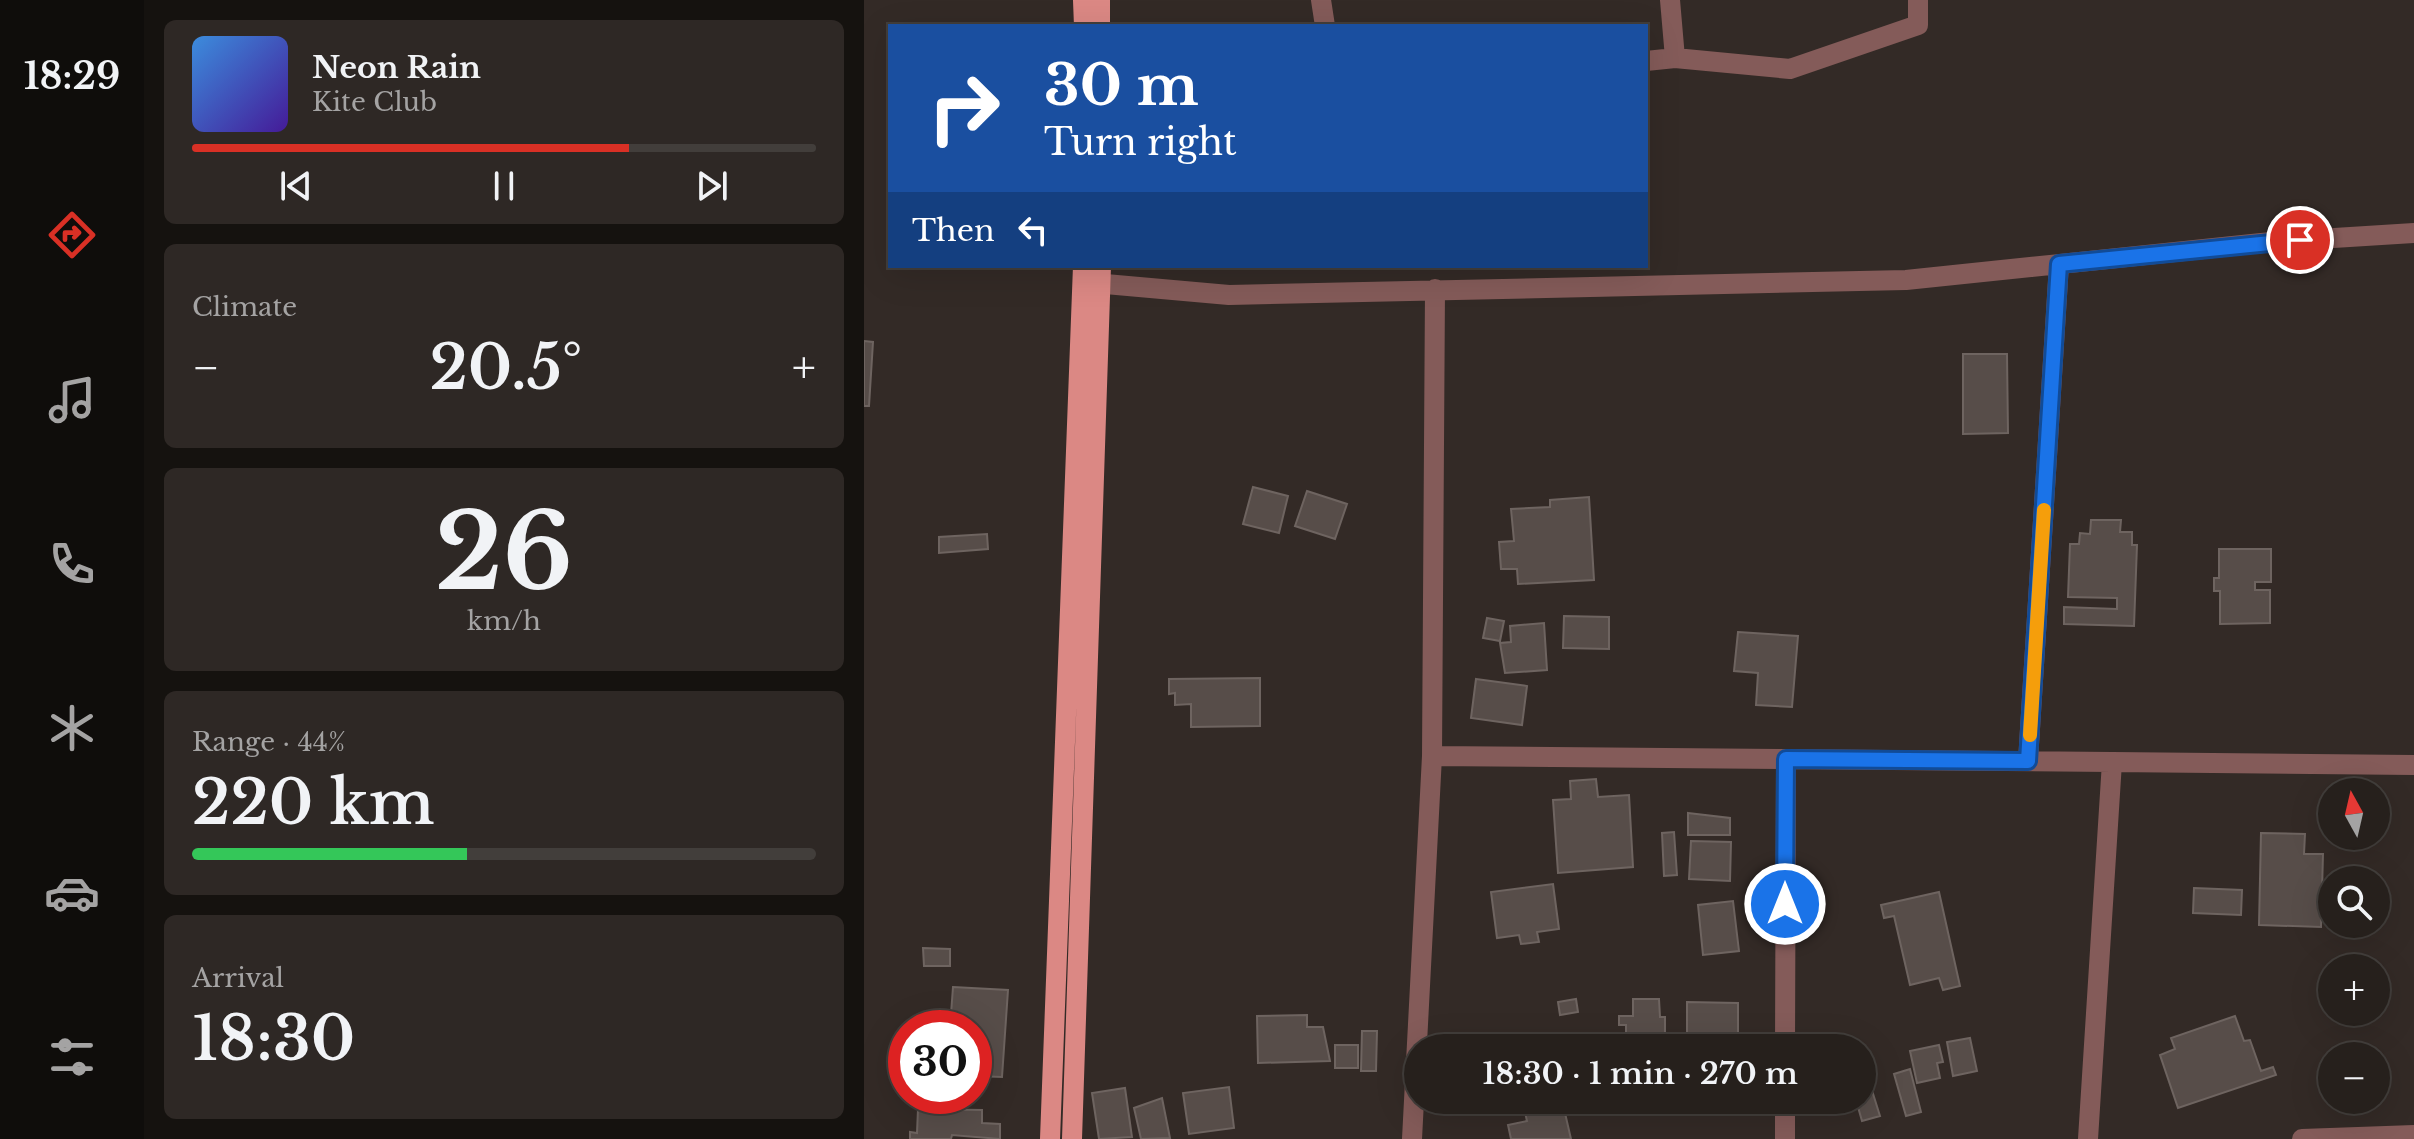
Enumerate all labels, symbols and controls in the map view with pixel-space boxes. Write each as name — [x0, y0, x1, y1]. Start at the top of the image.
text: Neon Rain — [312, 49, 481, 86]
text: 30 m — [1044, 51, 1199, 120]
text: 18:29 — [24, 54, 120, 99]
icon: right — [912, 56, 1016, 160]
text: Kite Club — [312, 86, 437, 118]
text: Turn right — [1044, 120, 1237, 165]
icon: previous — [274, 164, 318, 208]
icon: pause — [482, 164, 526, 208]
icon: next — [690, 164, 734, 208]
pin — [2266, 206, 2334, 274]
icon: directions — [44, 207, 100, 263]
icon: left — [1011, 208, 1055, 252]
text: Then — [912, 212, 995, 249]
icon: arrive — [2278, 218, 2322, 262]
text: Climate — [192, 291, 297, 323]
text: 20.5° — [429, 331, 582, 405]
text: − — [192, 340, 220, 395]
text: + — [792, 340, 816, 395]
icon: music — [44, 372, 100, 428]
text: 26 — [435, 488, 573, 617]
icon: phone — [44, 536, 100, 592]
text: km/h — [467, 605, 541, 637]
icon: climate — [44, 700, 100, 756]
text: Range · 44% — [192, 726, 345, 758]
text: 220 km — [192, 766, 434, 840]
north arrow — [2318, 778, 2390, 850]
map controls — [2318, 778, 2390, 1114]
position arrow — [1743, 862, 1827, 946]
icon: car — [44, 865, 100, 921]
button: search — [2318, 866, 2390, 938]
button: + — [2318, 954, 2390, 1026]
text: Arrival — [192, 962, 284, 994]
text: 18:30 — [192, 1002, 355, 1076]
speed limit sign: 30 — [888, 1010, 992, 1114]
icon: filters — [44, 1029, 100, 1085]
button: − — [2318, 1042, 2390, 1114]
text: 18:30 · 1 min · 270 m — [1482, 1055, 1798, 1092]

